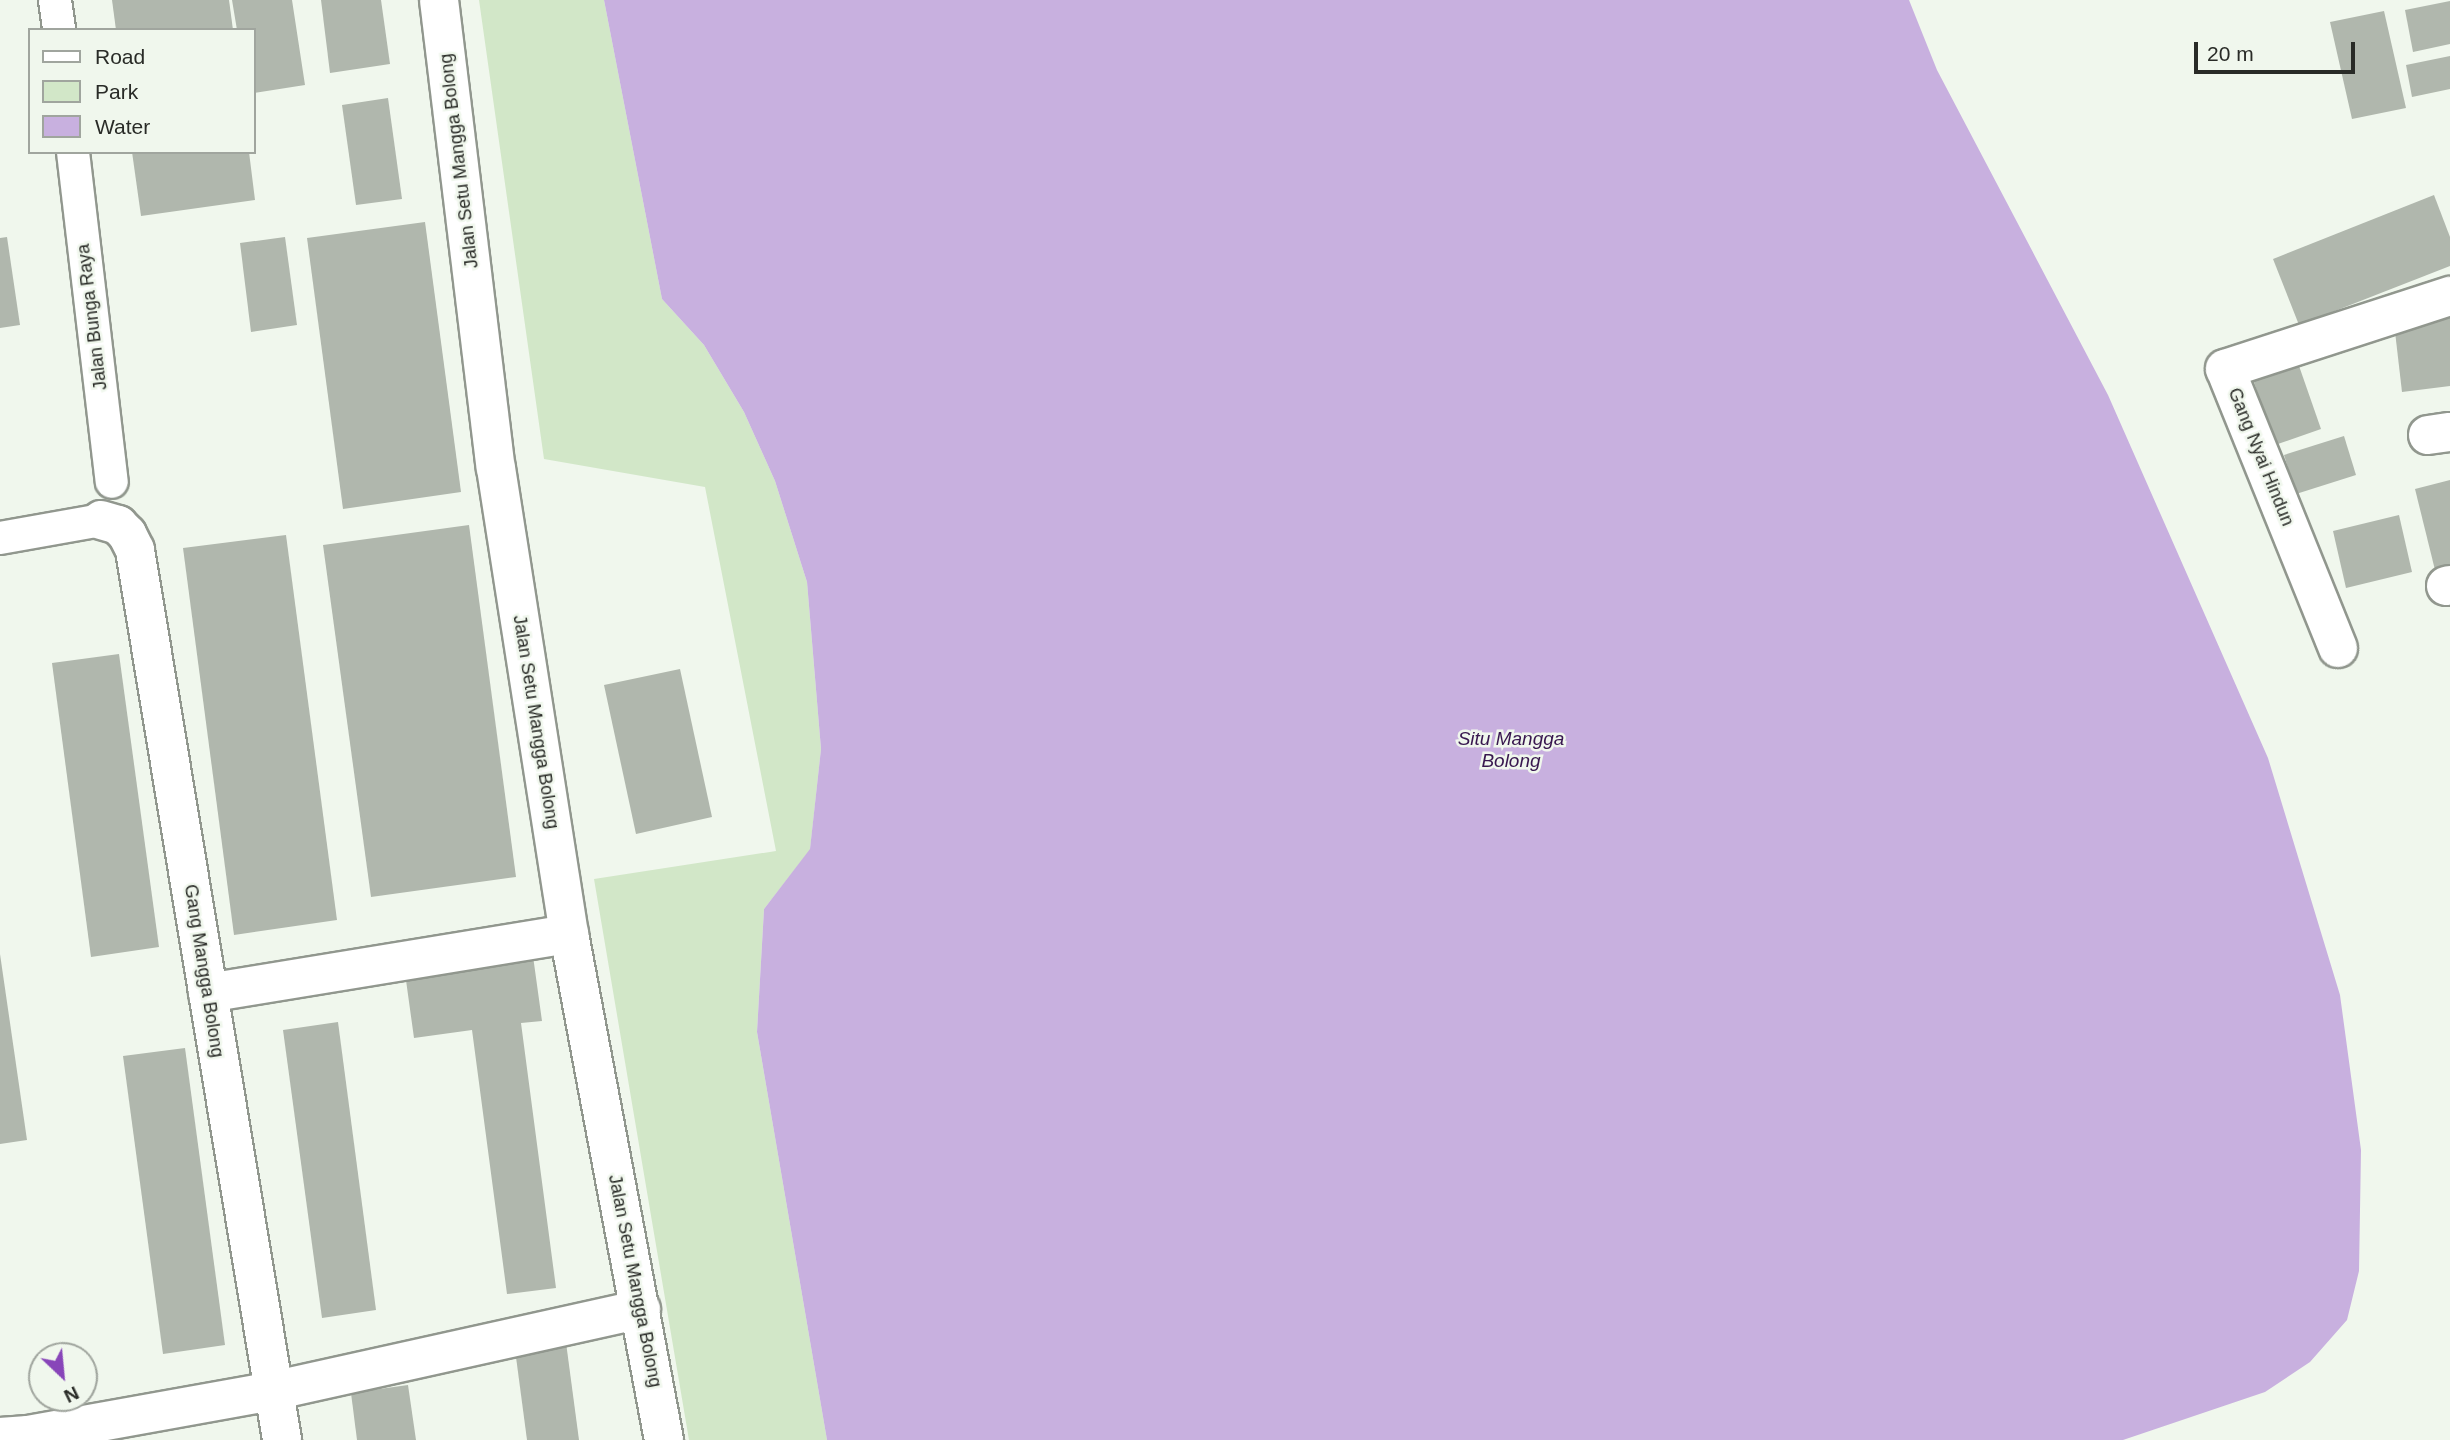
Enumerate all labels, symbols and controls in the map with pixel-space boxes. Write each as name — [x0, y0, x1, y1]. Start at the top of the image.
legend — [28, 28, 256, 154]
scale bar — [2198, 28, 2359, 72]
text: 20 m — [2207, 42, 2254, 65]
text: Road — [95, 45, 145, 68]
street label: Jalan Setu Mangga Bolong — [435, 52, 483, 270]
text: Park — [95, 80, 138, 103]
text: Water — [95, 115, 150, 138]
street label: Jalan Bunga Raya — [72, 243, 112, 391]
street label: Gang Nyai Hindun — [2223, 385, 2299, 529]
street label: Jalan Setu Mangga Bolong — [508, 614, 564, 830]
water label: Situ Mangga Bolong — [1458, 728, 1564, 772]
street label: Gang Mangga Bolong — [180, 883, 228, 1059]
street label: Jalan Setu Mangga Bolong — [604, 1173, 666, 1389]
north arrow — [28, 1342, 98, 1412]
text: N — [61, 1382, 82, 1407]

